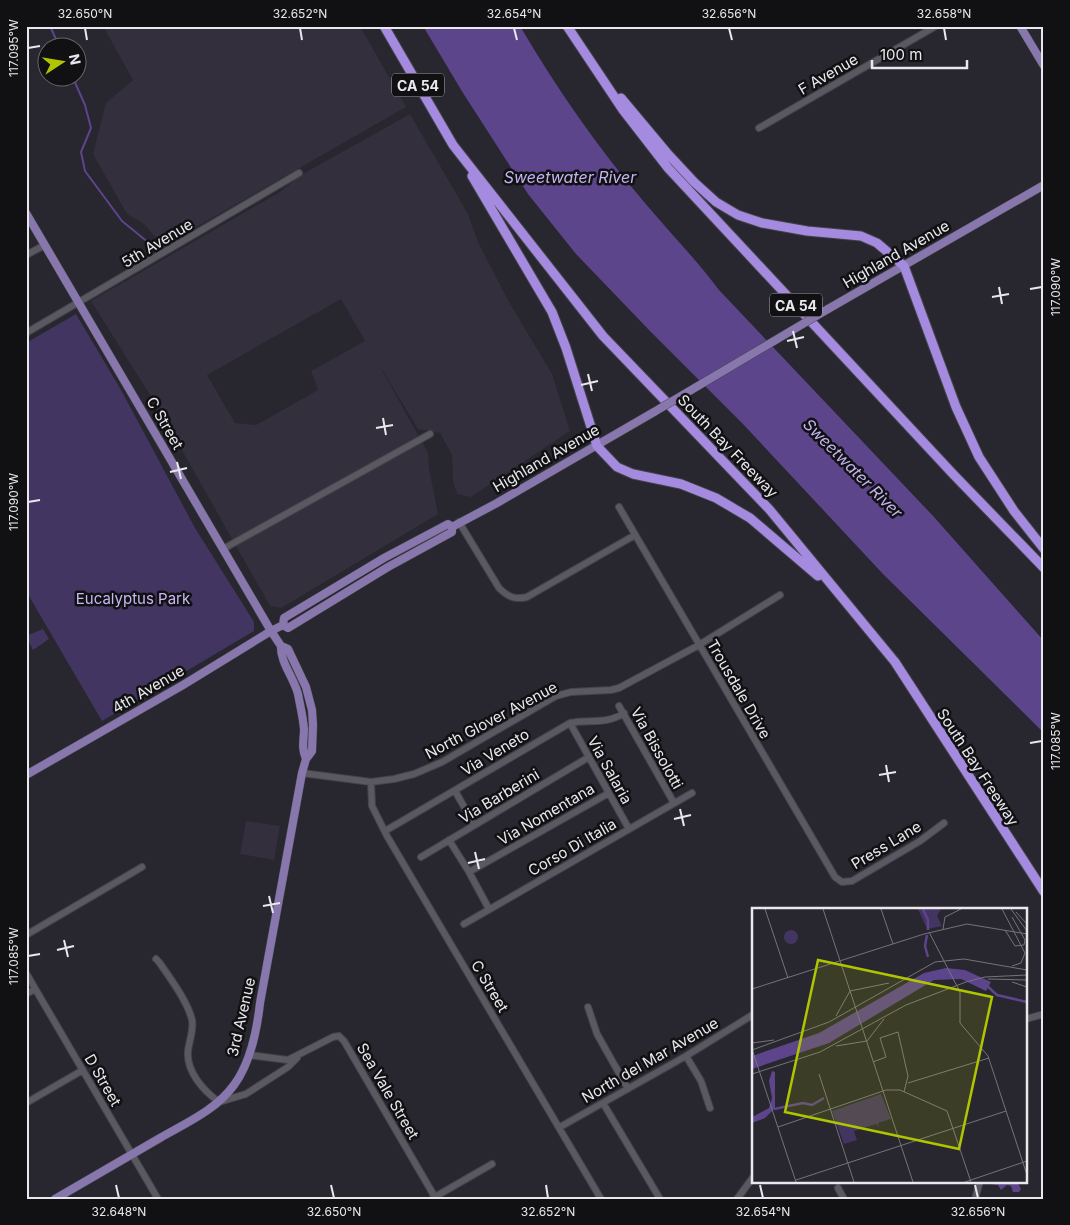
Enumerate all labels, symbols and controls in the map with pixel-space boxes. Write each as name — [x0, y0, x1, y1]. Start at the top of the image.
text: 32.650°N — [58, 6, 112, 21]
text: 32.652°N — [273, 6, 327, 21]
text: 32.654°N — [487, 6, 541, 21]
text: 32.656°N — [702, 6, 756, 21]
text: 32.658°N — [917, 6, 971, 21]
text: 117.095°W — [6, 19, 21, 77]
north arrow — [38, 38, 88, 88]
scale bar — [872, 38, 968, 70]
text: 100 m — [880, 45, 922, 64]
street label: F Avenue — [795, 49, 861, 99]
text: N — [66, 52, 85, 66]
road number: CA 54 — [392, 74, 444, 96]
water label: Sweetwater River — [504, 167, 637, 187]
street label: 5th Avenue — [118, 214, 196, 272]
street label: Highland Avenue — [839, 216, 953, 292]
text: 117.090°W — [1048, 258, 1063, 316]
road number: CA 54 — [770, 294, 822, 316]
street label: South Bay Freeway — [674, 390, 782, 502]
street label: C Street — [142, 393, 188, 453]
water label: Sweetwater River — [799, 414, 908, 523]
street label: Highland Avenue — [489, 420, 603, 496]
text: 117.090°W — [6, 473, 21, 531]
park label: Eucalyptus Park — [76, 589, 191, 608]
street label: Trousdale Drive — [703, 636, 775, 742]
street label: 4th Avenue — [108, 661, 188, 717]
street label: North Glover Avenue — [422, 677, 560, 763]
street label: Via Bissolotti — [627, 704, 687, 792]
street label: South Bay Freeway — [933, 705, 1023, 830]
text: 117.085°W — [1048, 712, 1063, 770]
street label: Via Veneto — [457, 724, 533, 780]
street label: Via Salaria — [584, 733, 636, 807]
street label: Via Barberini — [455, 765, 543, 827]
street label: Via Nomentana — [494, 779, 598, 849]
street label: Corso Di Italia — [524, 814, 620, 880]
street label: Press Lane — [848, 817, 924, 873]
inset map — [752, 908, 1028, 1182]
text: 117.085°W — [6, 927, 21, 985]
street label: C Street — [467, 956, 513, 1016]
street label: 3rd Avenue — [223, 976, 259, 1058]
street label: North del Mar Avenue — [578, 1013, 722, 1107]
street label: Sea Vale Street — [353, 1039, 423, 1143]
street label: D Street — [80, 1050, 126, 1110]
text: 32.648°N — [92, 1204, 146, 1219]
text: 32.650°N — [307, 1204, 361, 1219]
text: 32.652°N — [521, 1204, 575, 1219]
text: 32.654°N — [736, 1204, 790, 1219]
text: 32.656°N — [951, 1204, 1005, 1219]

